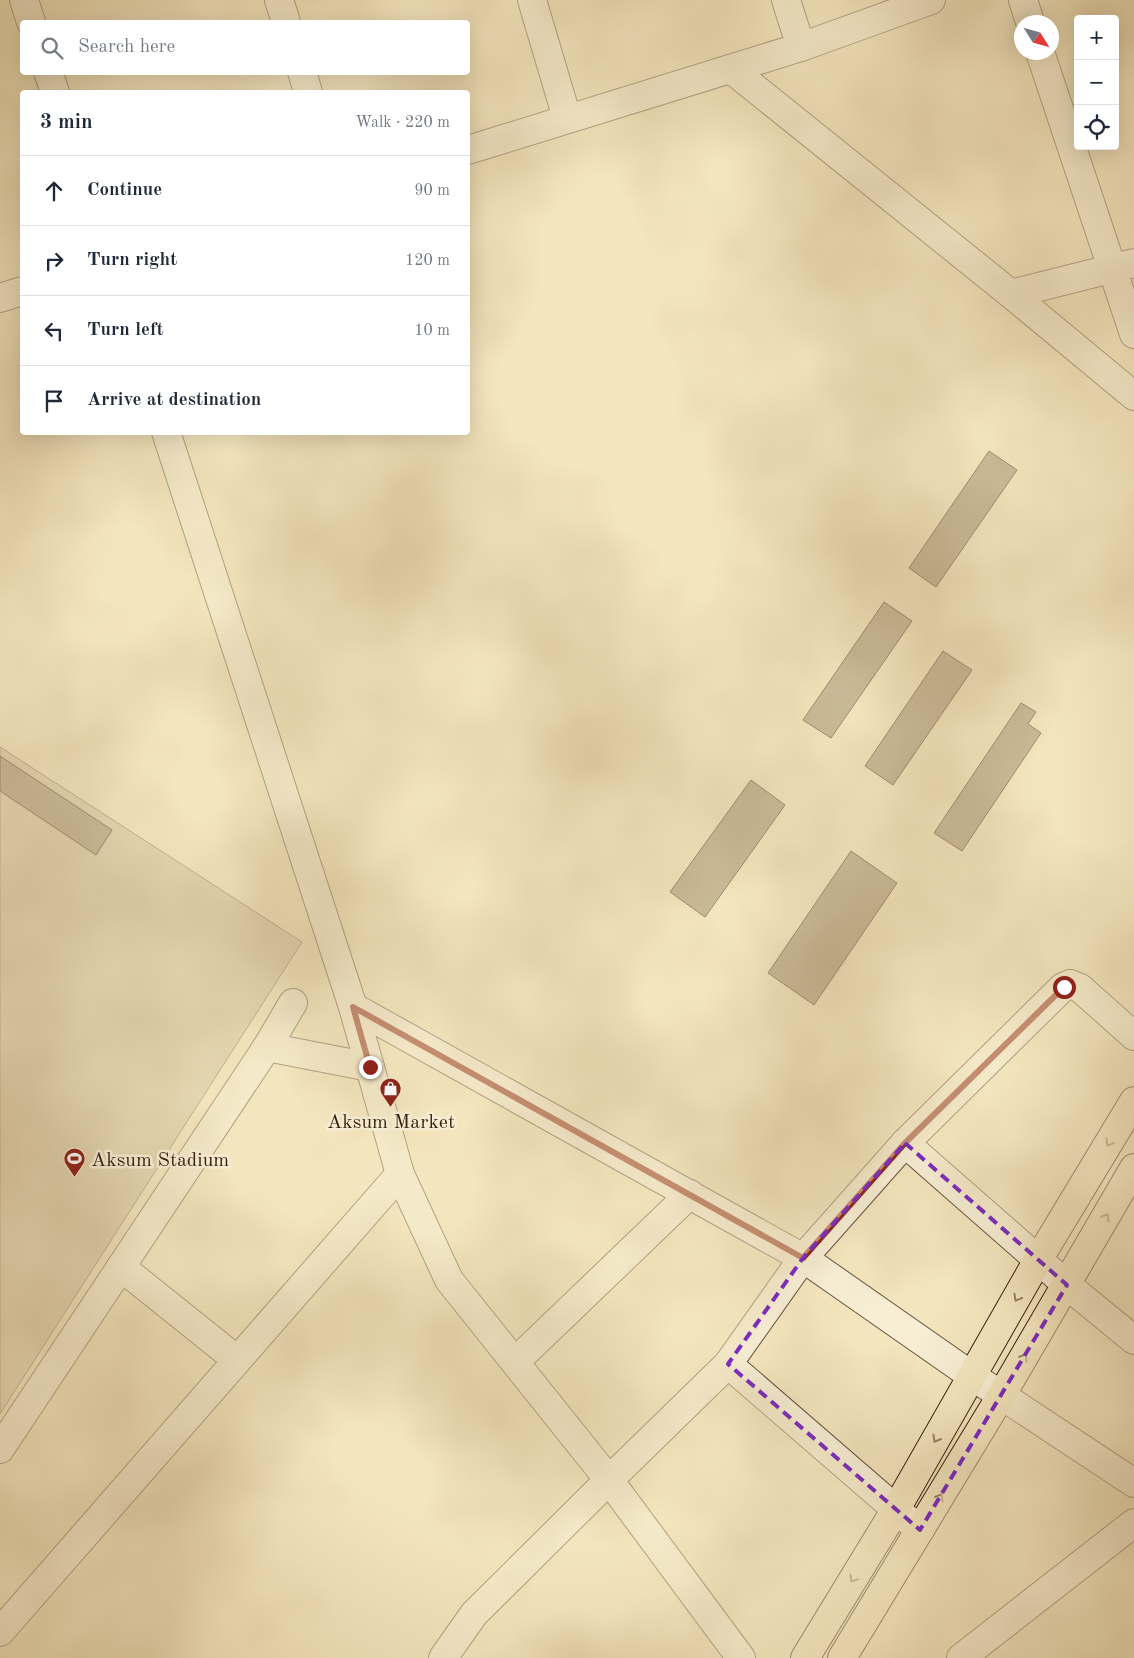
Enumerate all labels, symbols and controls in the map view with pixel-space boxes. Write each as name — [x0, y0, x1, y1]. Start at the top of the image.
north arrow — [1014, 15, 1059, 60]
map controls — [1074, 15, 1119, 150]
button: + — [1074, 15, 1119, 60]
search box — [20, 20, 470, 75]
icon: search — [38, 34, 66, 62]
text: Search here — [78, 38, 175, 57]
button: − — [1074, 60, 1119, 105]
button: locate — [1074, 105, 1119, 150]
text: 3 min — [40, 112, 93, 133]
text: Walk · 220 m — [355, 115, 450, 131]
icon: ahead — [40, 177, 68, 205]
text: Continue — [87, 181, 162, 200]
text: 90 m — [414, 183, 450, 199]
icon: right — [40, 247, 68, 275]
text: Turn right — [87, 251, 177, 270]
text: 120 m — [405, 253, 450, 269]
icon: left — [40, 317, 68, 345]
text: Turn left — [87, 321, 164, 340]
text: 10 m — [414, 323, 450, 339]
icon: arrive — [40, 387, 68, 415]
text: Arrive at destination — [87, 391, 261, 410]
route start — [1053, 976, 1076, 999]
route end — [359, 1056, 382, 1079]
shop icon: Aksum Market — [379, 1077, 403, 1108]
place label: Aksum Market — [327, 1113, 455, 1133]
one-way arrow — [1105, 1138, 1115, 1147]
sports icon: Aksum Stadium — [63, 1147, 87, 1178]
place label: Aksum Stadium — [91, 1151, 229, 1171]
one-way arrow — [1099, 1213, 1109, 1222]
one-way arrow — [1013, 1292, 1023, 1301]
one-way arrow — [1018, 1354, 1028, 1363]
one-way arrow — [932, 1433, 942, 1442]
one-way arrow — [934, 1493, 943, 1502]
one-way arrow — [850, 1573, 860, 1582]

